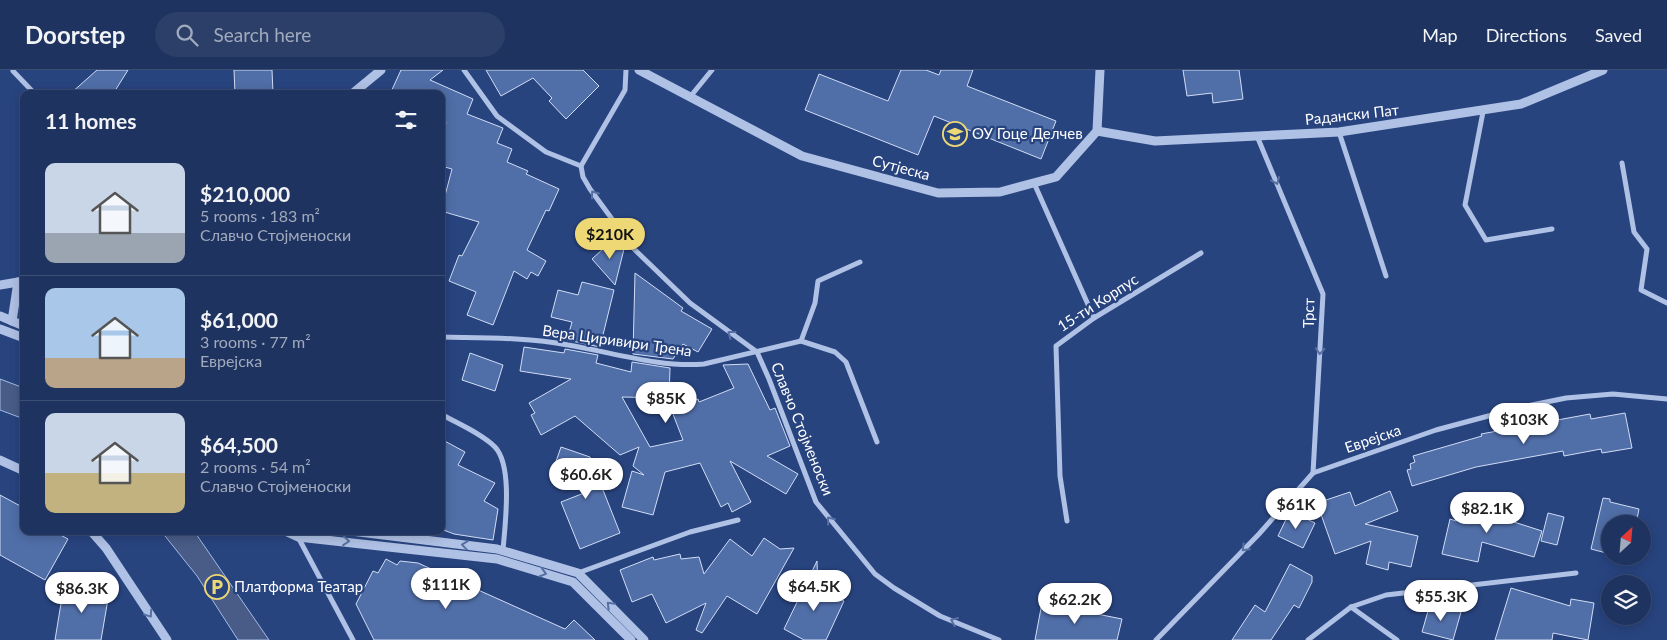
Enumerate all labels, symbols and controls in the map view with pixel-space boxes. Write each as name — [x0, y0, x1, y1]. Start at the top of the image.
search box — [155, 12, 505, 57]
text: Doorstep — [25, 20, 125, 49]
icon: search — [173, 21, 201, 49]
text: Search here — [213, 23, 311, 46]
text: Map — [1422, 24, 1458, 46]
text: Directions — [1486, 24, 1567, 46]
text: Saved — [1595, 24, 1642, 46]
street label: Радански Пат — [1304, 100, 1400, 128]
icon: filters — [392, 106, 420, 134]
text: 11 homes — [45, 108, 136, 133]
school or university icon: ОУ Гоце Делчев — [942, 121, 968, 147]
place label: ОУ Гоце Делчев — [972, 124, 1083, 142]
street label: Сутјеска — [870, 151, 932, 183]
one-way arrow — [1269, 176, 1280, 185]
text: $210,000 — [200, 181, 290, 206]
icon: home — [85, 183, 145, 243]
one-way arrow — [591, 190, 600, 200]
text: 5 rooms · 183 m² — [200, 206, 320, 225]
pin: $210K — [575, 218, 645, 260]
text: $210K — [586, 224, 634, 243]
text: Славчо Стојменоски — [200, 225, 351, 244]
street label: 15-ти Корпус — [1054, 269, 1141, 335]
street label: Трст — [1299, 297, 1317, 328]
text: $61,000 — [200, 307, 278, 332]
icon: home — [85, 308, 145, 368]
street label: Вера Циривири Трена — [541, 321, 693, 359]
one-way arrow — [727, 331, 737, 340]
text: 3 rooms · 77 m² — [200, 332, 311, 351]
one-way arrow — [1314, 348, 1325, 356]
text: Еврејска — [200, 351, 262, 370]
street label: Славчо Стојменоски — [768, 359, 838, 498]
pin: $85K — [636, 382, 696, 424]
text: $85K — [647, 388, 685, 407]
pin: $103K — [1489, 402, 1559, 445]
text: $103K — [1500, 409, 1548, 428]
street label: Еврејска — [1342, 420, 1403, 456]
text: $64,500 — [200, 432, 278, 457]
icon: home — [85, 433, 145, 493]
text: 2 rooms · 54 m² — [200, 457, 311, 476]
pin: $60.6K — [545, 458, 627, 500]
text: $60.6K — [560, 464, 612, 483]
text: Славчо Стојменоски — [200, 476, 351, 495]
pin: $61K — [1266, 488, 1326, 530]
pin: $82.1K — [1446, 492, 1528, 534]
text: $61K — [1277, 494, 1315, 513]
text: $82.1K — [1461, 498, 1513, 517]
north arrow — [1601, 515, 1651, 565]
map controls — [1601, 515, 1651, 625]
one-way arrow — [827, 516, 836, 525]
one-way arrow — [342, 535, 350, 546]
one-way arrow — [460, 540, 468, 551]
one-way arrow — [1242, 542, 1251, 551]
one-way arrow — [539, 567, 547, 577]
pin: $111K — [411, 568, 481, 610]
pin: $64.5K — [773, 570, 855, 612]
pin: $86.3K — [41, 572, 123, 614]
parking icon: Платформа Театар — [204, 574, 230, 600]
text: $111K — [422, 574, 470, 593]
button: layers — [1601, 575, 1651, 625]
text: $64.5K — [788, 576, 840, 595]
place label: Платформа Театар — [234, 577, 363, 595]
text: $86.3K — [56, 578, 108, 597]
pin: $55.3K — [1400, 580, 1482, 622]
pin: $62.2K — [1034, 582, 1116, 625]
text: $55.3K — [1415, 586, 1467, 605]
text: $62.2K — [1049, 589, 1101, 608]
one-way arrow — [607, 602, 616, 611]
one-way arrow — [143, 608, 153, 617]
one-way arrow — [950, 617, 959, 628]

